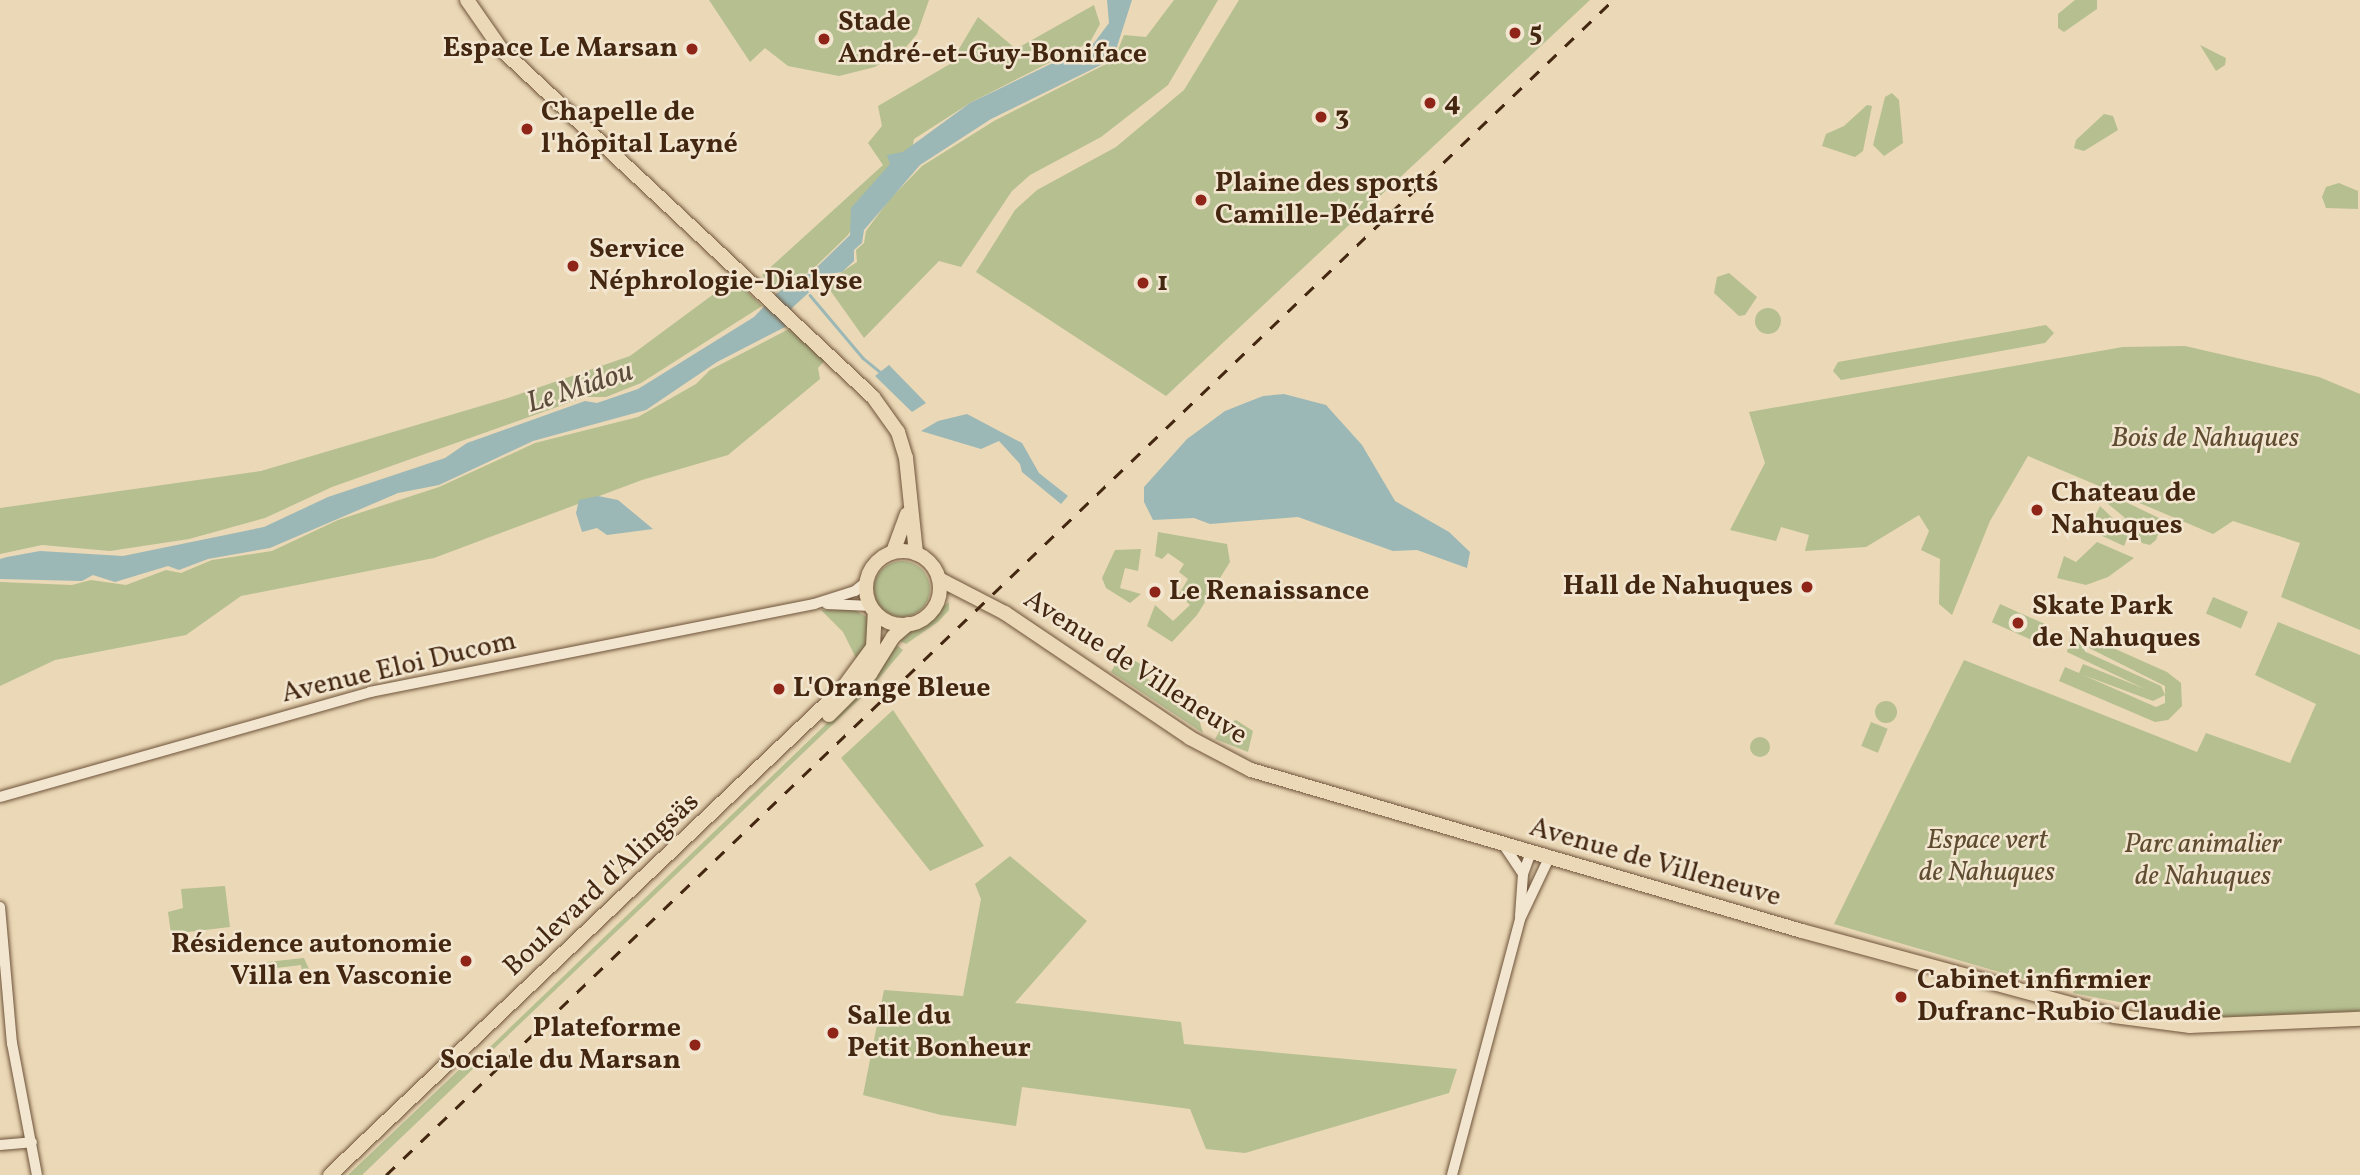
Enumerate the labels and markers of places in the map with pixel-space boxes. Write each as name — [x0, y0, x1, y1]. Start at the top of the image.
place label: Stade André-et-Guy-Boniface — [838, 6, 1147, 72]
place label: 5 — [1529, 16, 1542, 50]
marker: 5 — [1507, 25, 1523, 41]
marker: Stade André-et-Guy-Boniface — [816, 31, 832, 47]
place label: Espace Le Marsan — [443, 32, 678, 66]
marker: Espace Le Marsan — [684, 41, 700, 57]
place label: 4 — [1444, 86, 1461, 120]
marker: 4 — [1422, 95, 1438, 111]
place label: Chapelle de l'hôpital Layné — [541, 96, 738, 162]
place label: 3 — [1335, 100, 1349, 134]
marker: 3 — [1313, 109, 1329, 125]
marker: Chapelle de l'hôpital Layné — [519, 121, 535, 137]
place label: Plaine des sports Camille-Pédarré — [1215, 167, 1438, 233]
marker: Plaine des sports Camille-Pédarré — [1193, 192, 1209, 208]
place label: Service Néphrologie-Dialyse — [589, 233, 862, 299]
marker: Service Néphrologie-Dialyse — [563, 256, 583, 276]
place label: 1 — [1157, 266, 1168, 300]
marker: 1 — [1135, 275, 1151, 291]
place label: Chateau de Nahuques — [2051, 477, 2196, 543]
marker: Chateau de Nahuques — [2029, 502, 2045, 518]
place label: Hall de Nahuques — [1563, 570, 1793, 604]
place label: Le Renaissance — [1169, 575, 1369, 609]
marker: Hall de Nahuques — [1799, 579, 1815, 595]
marker: Le Renaissance — [1147, 584, 1163, 600]
place label: Skate Park de Nahuques — [2032, 590, 2201, 656]
marker: Skate Park de Nahuques — [2010, 615, 2026, 631]
place label: L'Orange Bleue — [793, 672, 991, 706]
marker: L'Orange Bleue — [771, 681, 787, 697]
place label: Résidence autonomie Villa en Vasconie — [171, 928, 452, 994]
marker: Résidence autonomie Villa en Vasconie — [458, 953, 474, 969]
place label: Cabinet infirmier Dufranc-Rubio Claudie — [1917, 964, 2221, 1030]
marker: Cabinet infirmier Dufranc-Rubio Claudie — [1891, 987, 1911, 1007]
place label: Salle du Petit Bonheur — [847, 1000, 1031, 1066]
place label: Plateforme Sociale du Marsan — [440, 1012, 681, 1078]
marker: Salle du Petit Bonheur — [825, 1025, 841, 1041]
marker: Plateforme Sociale du Marsan — [687, 1037, 703, 1053]

